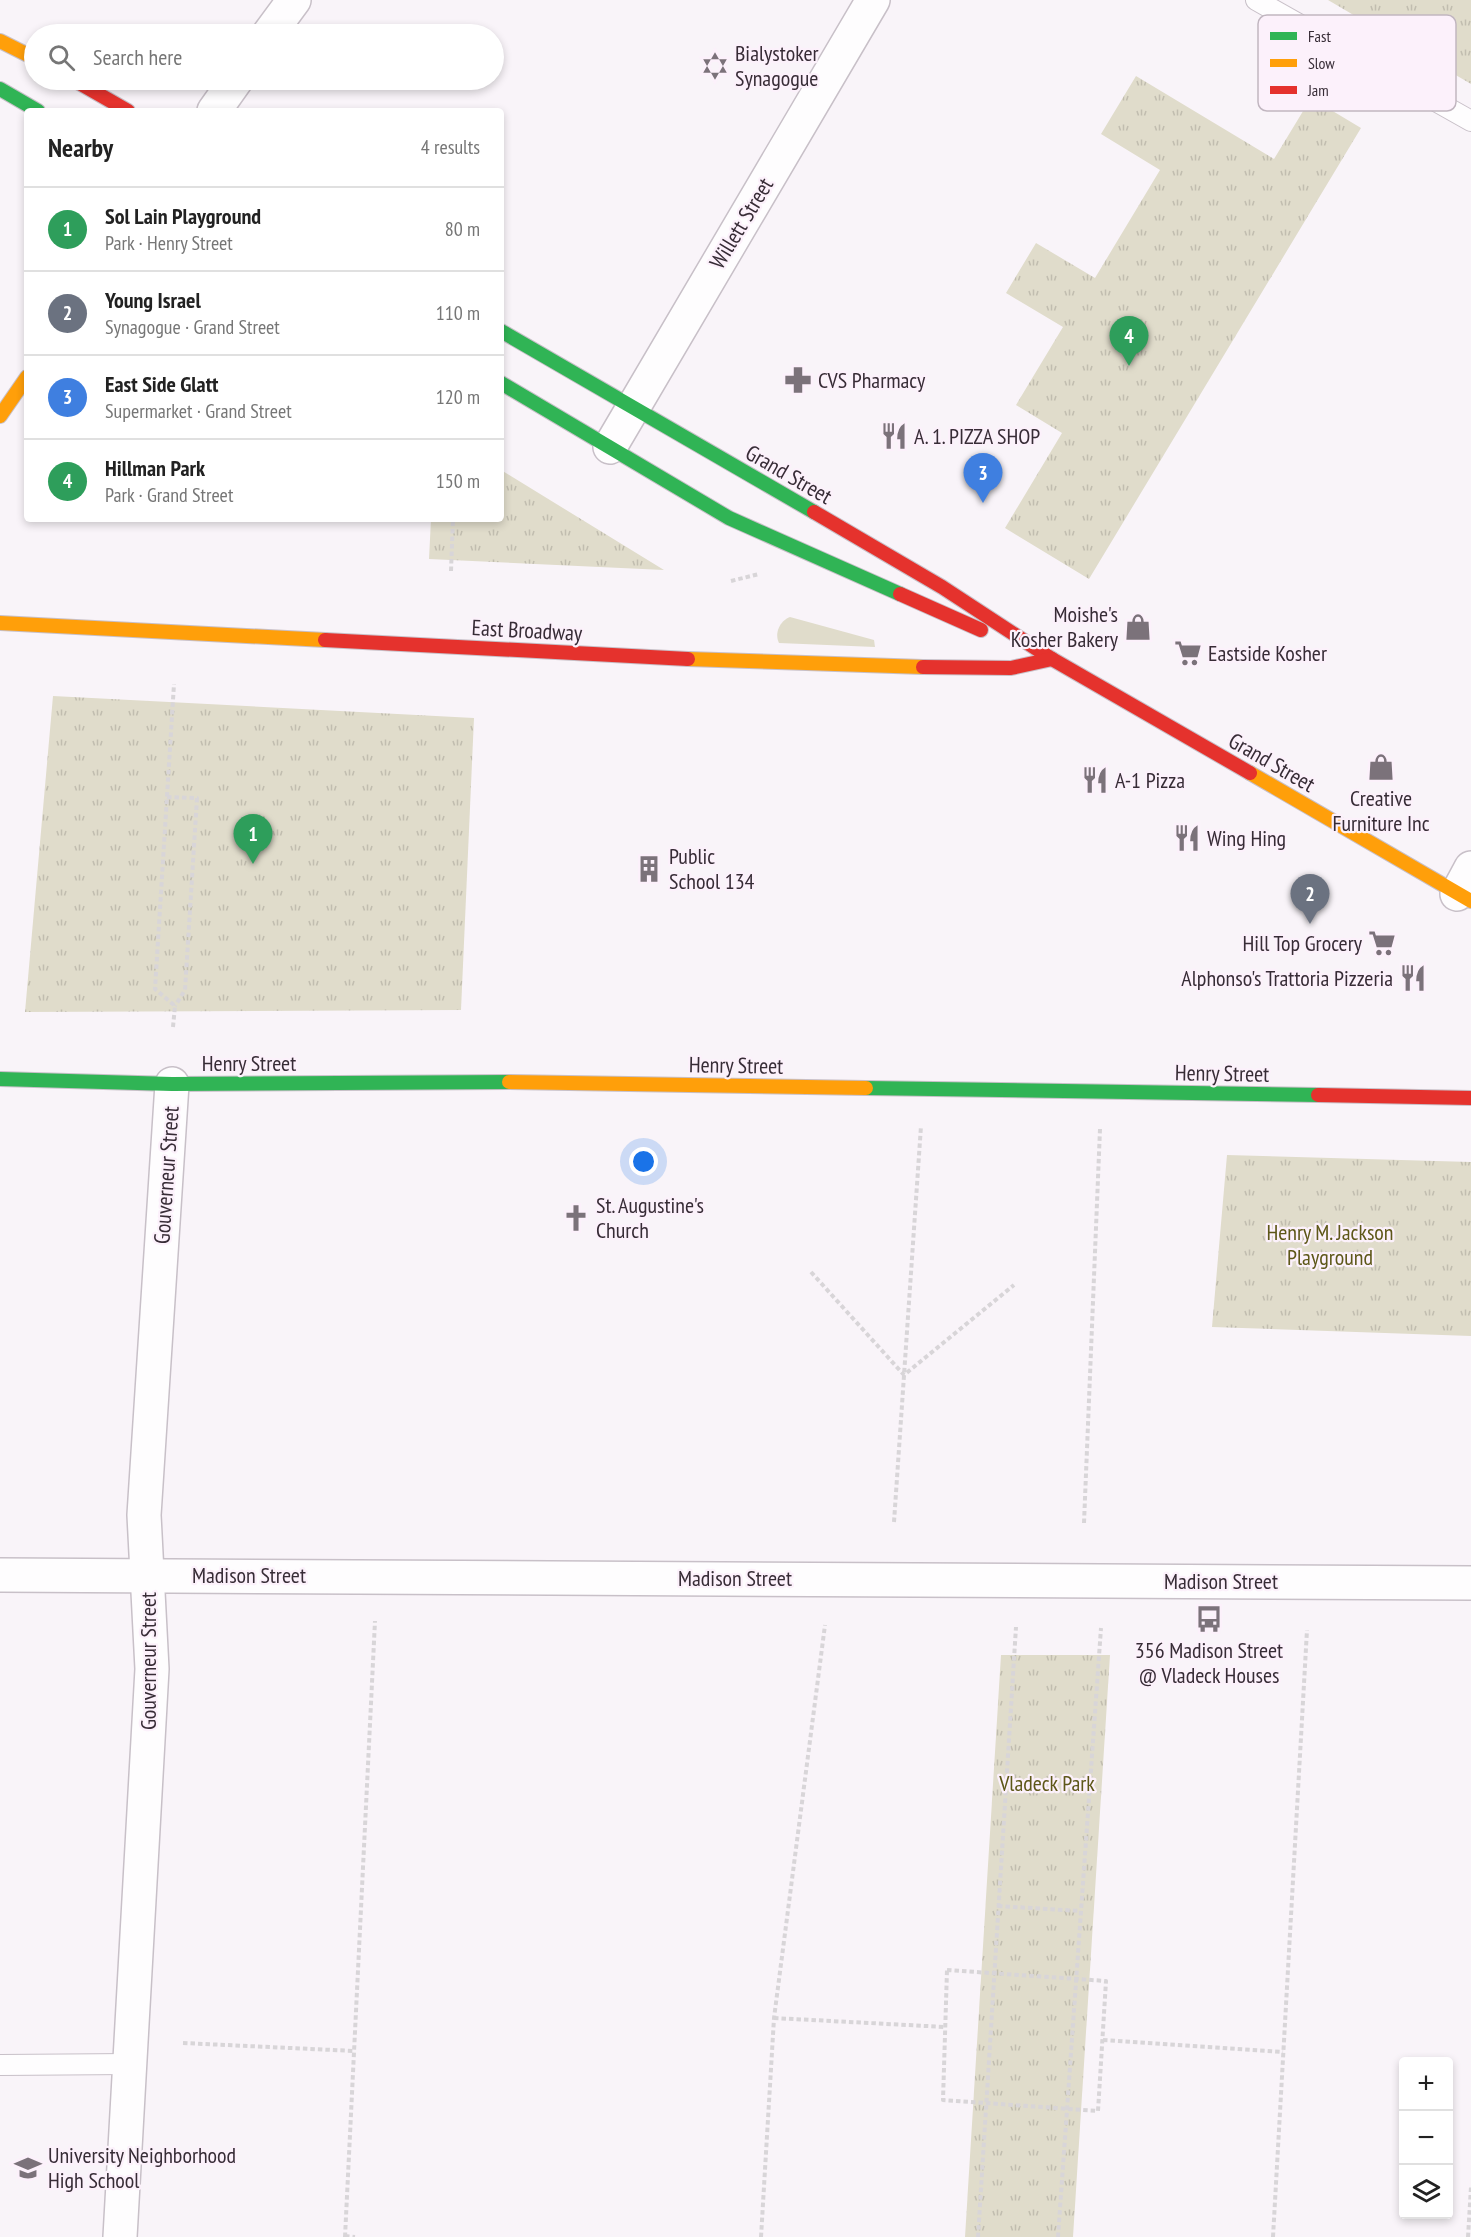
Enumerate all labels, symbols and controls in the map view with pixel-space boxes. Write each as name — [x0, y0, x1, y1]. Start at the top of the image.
legend — [1258, 15, 1456, 111]
search box — [24, 24, 504, 90]
text: Fast — [1308, 26, 1331, 46]
place label: Bialystoker Synagogue — [735, 39, 819, 92]
icon: search — [45, 41, 78, 74]
text: Search here — [93, 43, 182, 71]
synagogue icon: Bialystoker Synagogue — [700, 51, 730, 81]
text: Slow — [1308, 53, 1335, 73]
text: Jam — [1307, 80, 1329, 100]
text: Nearby — [48, 131, 113, 164]
text: 4 results — [421, 134, 480, 160]
street label: Willett Street — [703, 172, 779, 274]
text: Sol Lain Playground — [105, 202, 261, 230]
text: 1 — [63, 216, 72, 242]
text: 80 m — [445, 216, 480, 242]
text: Park · Henry Street — [105, 230, 233, 256]
text: Young Israel — [105, 286, 201, 314]
text: 2 — [63, 300, 72, 326]
text: 110 m — [436, 300, 480, 326]
text: Synagogue · Grand Street — [105, 314, 280, 340]
pin: 4 — [1110, 316, 1148, 366]
pharmacy icon: CVS Pharmacy — [783, 365, 813, 395]
place label: CVS Pharmacy — [818, 366, 926, 394]
text: East Side Glatt — [105, 370, 218, 398]
text: 3 — [63, 384, 72, 410]
text: 120 m — [436, 384, 480, 410]
text: Supermarket · Grand Street — [105, 398, 292, 424]
restaurant icon: A. 1. PIZZA SHOP — [879, 421, 909, 451]
place label: A. 1. PIZZA SHOP — [914, 422, 1040, 450]
street label: Grand Street — [741, 438, 837, 510]
text: Hillman Park — [105, 454, 205, 482]
pin: 3 — [964, 454, 1002, 503]
text: 4 — [63, 468, 72, 494]
text: 150 m — [436, 468, 480, 494]
text: Park · Grand Street — [105, 482, 233, 508]
place label: Moishe's Kosher Bakery — [1011, 600, 1119, 653]
shop icon: Moishe's Kosher Bakery — [1123, 612, 1153, 642]
street label: East Broadway — [471, 613, 584, 647]
supermarket icon: Eastside Kosher — [1173, 638, 1203, 668]
place label: Eastside Kosher — [1208, 639, 1327, 667]
street label: Grand Street — [1224, 726, 1320, 798]
shop icon: Creative Furniture Inc — [1366, 752, 1396, 782]
restaurant icon: A-1 Pizza — [1080, 765, 1110, 795]
place label: A-1 Pizza — [1115, 766, 1185, 794]
place label: Creative Furniture Inc — [1332, 784, 1430, 837]
pin: 1 — [234, 814, 272, 864]
restaurant icon: Wing Hing — [1172, 823, 1202, 853]
place label: Wing Hing — [1207, 824, 1286, 852]
place label: Public School 134 — [669, 842, 755, 895]
building icon: Public School 134 — [634, 854, 664, 884]
pin: 2 — [1290, 874, 1330, 924]
supermarket icon: Hill Top Grocery — [1367, 928, 1397, 958]
place label: Hill Top Grocery — [1243, 929, 1363, 957]
restaurant icon: Alphonso's Trattoria Pizzeria — [1398, 963, 1428, 993]
place label: Alphonso's Trattoria Pizzeria — [1181, 964, 1393, 992]
street label: Henry Street — [202, 1049, 296, 1077]
street label: Henry Street — [689, 1050, 783, 1080]
street label: Henry Street — [1175, 1058, 1269, 1088]
street label: Gouverneur Street — [147, 1105, 185, 1245]
your location — [629, 1147, 658, 1176]
place label: St. Augustine's Church — [596, 1191, 704, 1244]
church icon: St. Augustine's Church — [561, 1203, 591, 1233]
park label: Henry M. Jackson Playground — [1266, 1218, 1394, 1271]
street label: Madison Street — [192, 1561, 306, 1589]
street label: Madison Street — [678, 1564, 792, 1592]
street label: Madison Street — [1164, 1567, 1278, 1595]
street label: Gouverneur Street — [134, 1592, 162, 1730]
bus stop icon: 356 Madison Street @ Vladeck Houses — [1194, 1604, 1224, 1634]
place label: 356 Madison Street @ Vladeck Houses — [1135, 1636, 1283, 1689]
park label: Vladeck Park — [998, 1769, 1095, 1797]
map controls — [1399, 2057, 1453, 2219]
button: + — [1399, 2057, 1453, 2111]
button: − — [1399, 2111, 1453, 2165]
place label: University Neighborhood High School — [48, 2141, 236, 2194]
school or university icon: University Neighborhood High School — [13, 2153, 43, 2183]
button: layers — [1399, 2165, 1453, 2219]

